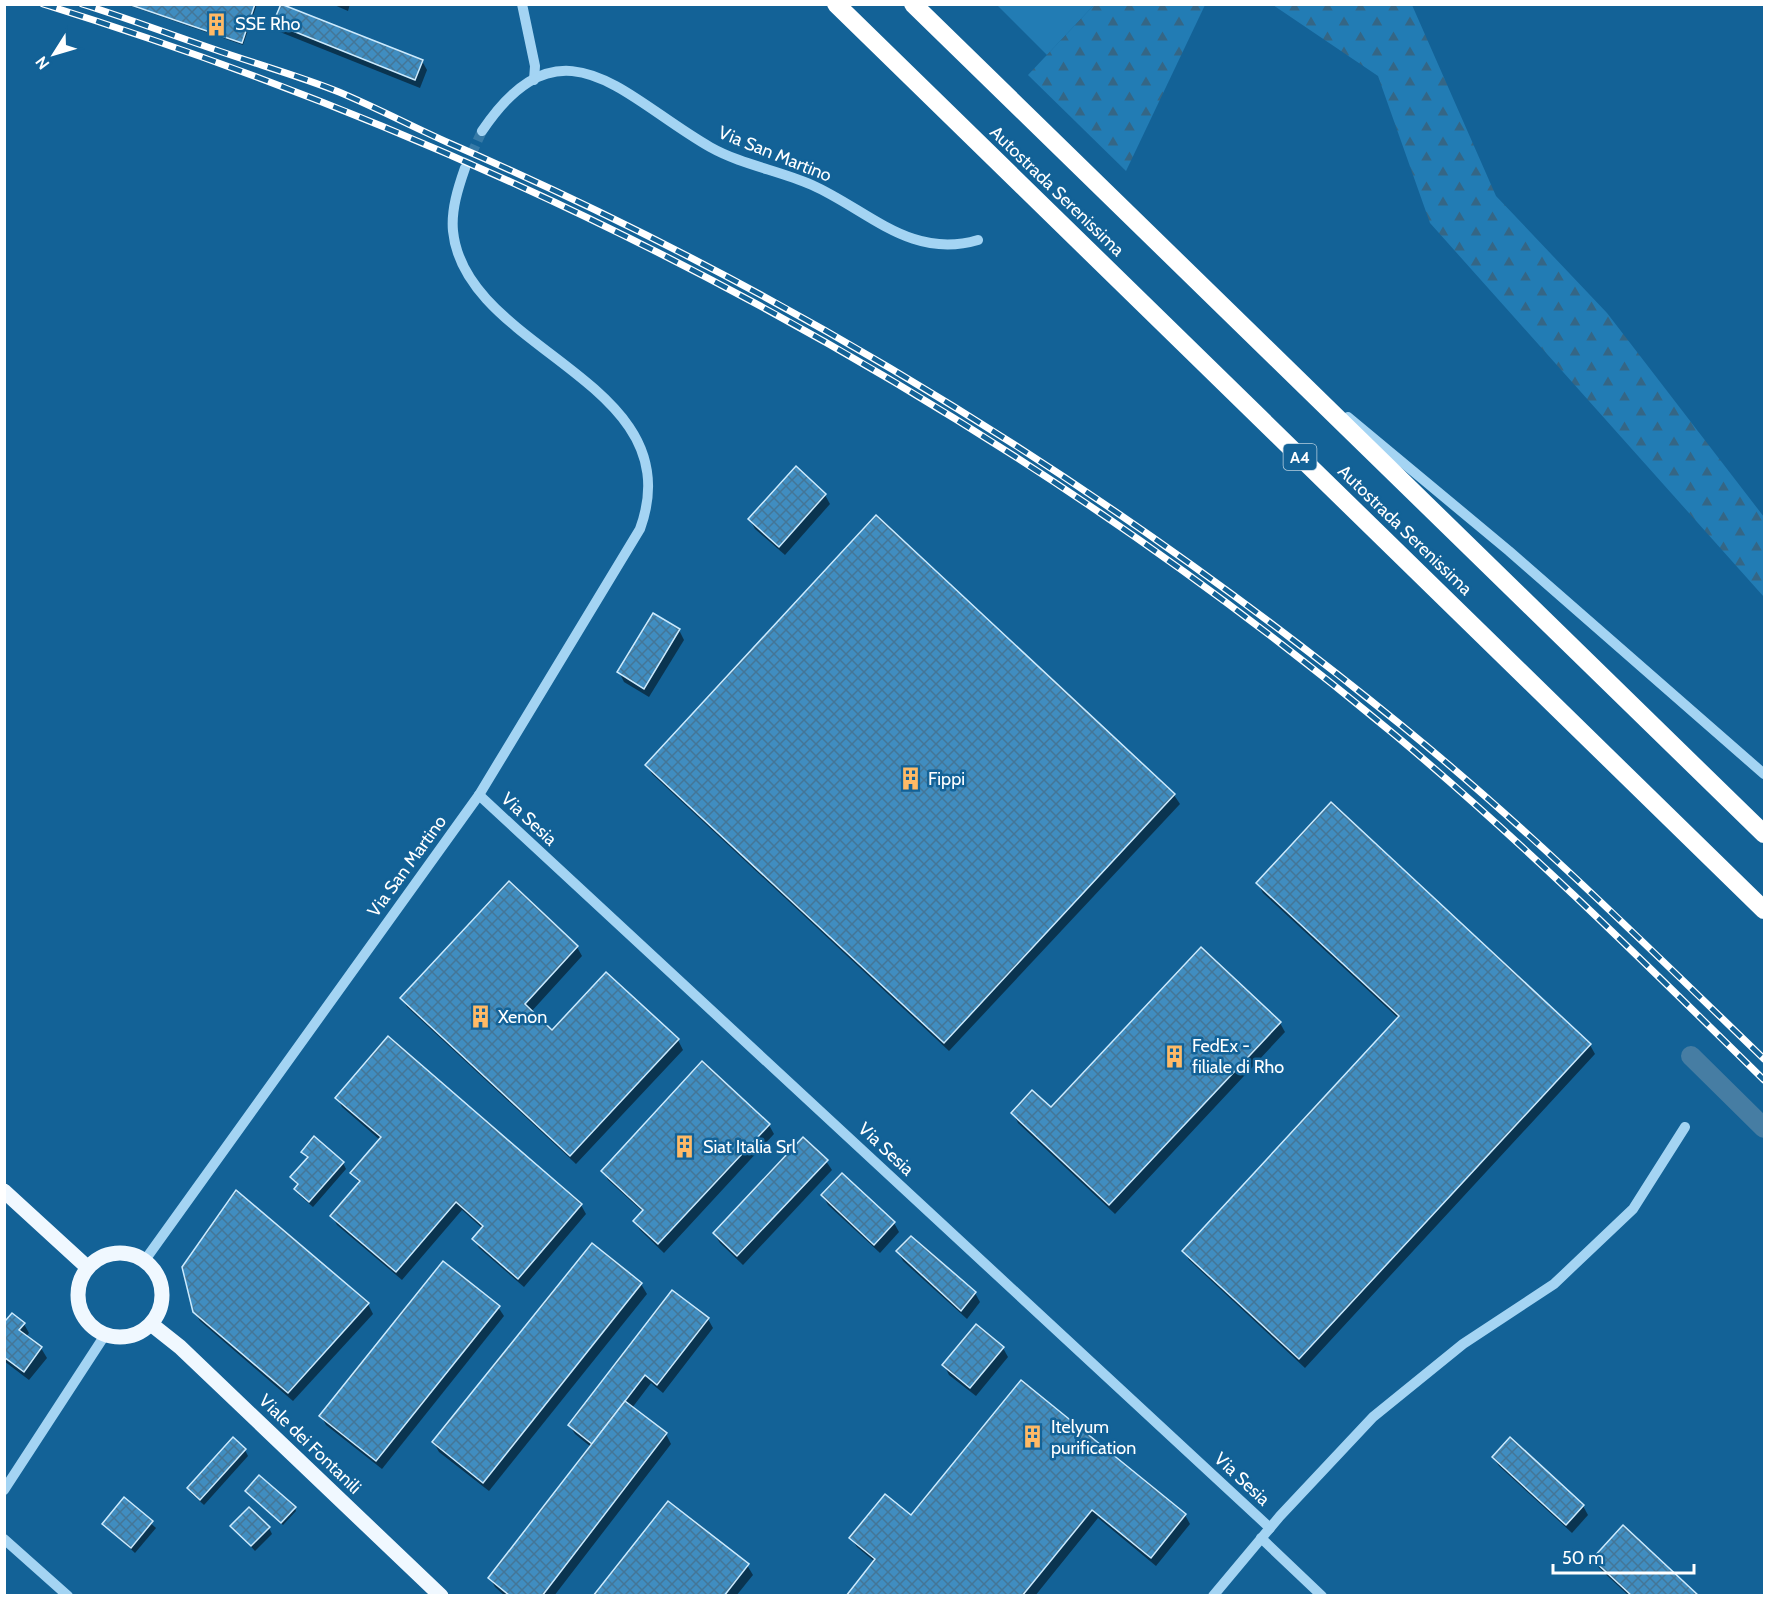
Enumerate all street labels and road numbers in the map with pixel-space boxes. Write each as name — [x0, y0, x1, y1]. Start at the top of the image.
street label: Via San Martino — [715, 121, 835, 187]
street label: Autostrada Serenissima — [985, 121, 1129, 261]
road number: A4 — [1284, 444, 1316, 470]
street label: Autostrada Serenissima — [1333, 460, 1477, 600]
street label: Via Sesia — [497, 788, 562, 850]
street label: Via San Martino — [363, 811, 451, 921]
street label: Via Sesia — [854, 1118, 919, 1180]
street label: Viale dei Fontanili — [254, 1390, 366, 1498]
street label: Via Sesia — [1210, 1448, 1275, 1510]

